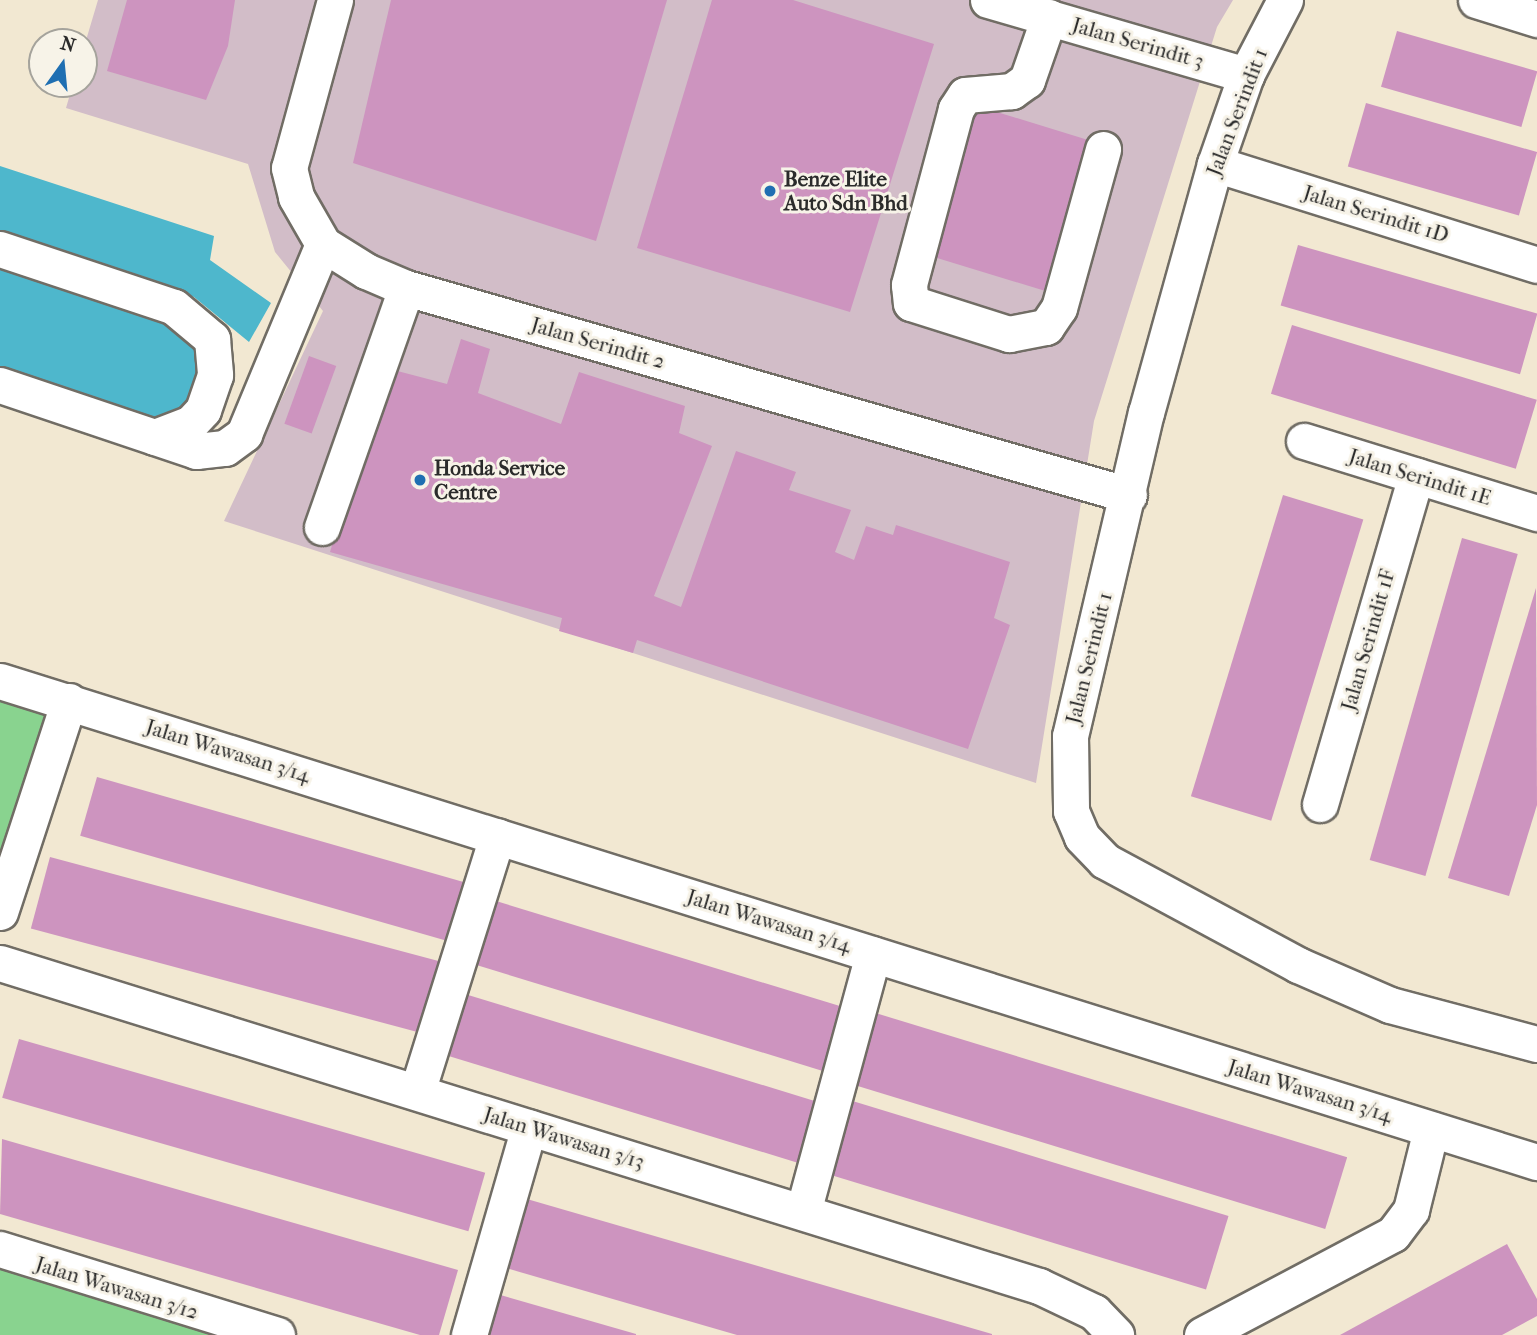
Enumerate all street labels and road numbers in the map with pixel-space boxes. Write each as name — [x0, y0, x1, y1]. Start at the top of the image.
street label: Jalan Serindit 3 — [1069, 12, 1207, 74]
street label: Jalan Serindit 1 — [1201, 45, 1273, 179]
street label: Jalan Serindit 1D — [1300, 180, 1452, 248]
street label: Jalan Serindit 2 — [528, 312, 668, 374]
street label: Jalan Serindit 1E — [1346, 443, 1494, 511]
street label: Jalan Serindit 1F — [1336, 566, 1400, 714]
street label: Jalan Serindit 1 — [1060, 590, 1118, 726]
street label: Jalan Wawasan 3/14 — [143, 714, 313, 788]
street label: Jalan Wawasan 3/14 — [684, 884, 854, 958]
street label: Jalan Wawasan 3/14 — [1225, 1054, 1395, 1128]
street label: Jalan Wawasan 3/13 — [480, 1102, 648, 1174]
street label: Jalan Wawasan 3/12 — [32, 1251, 202, 1325]

